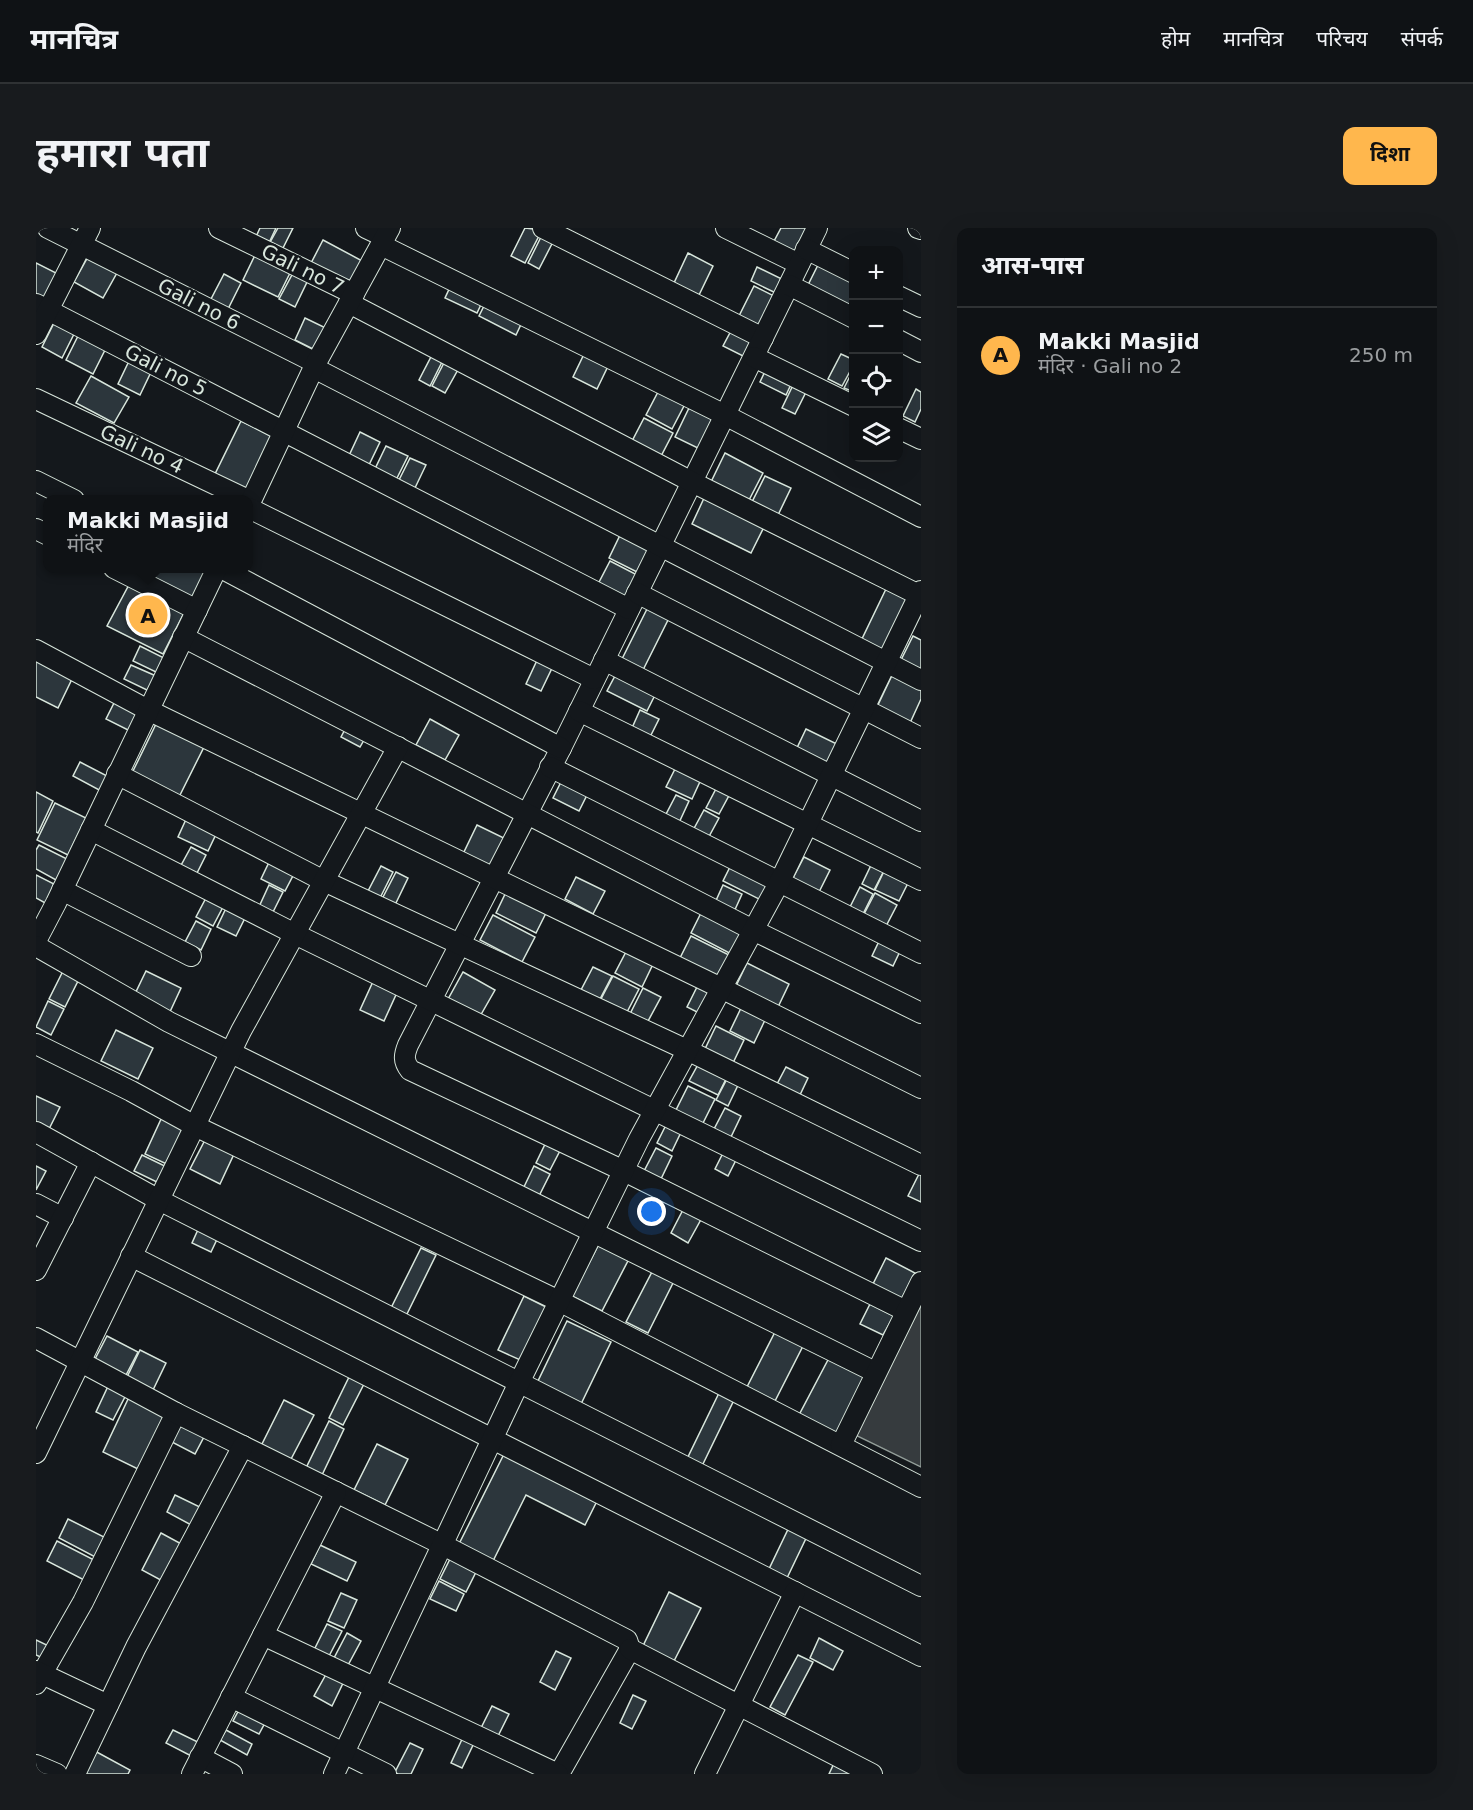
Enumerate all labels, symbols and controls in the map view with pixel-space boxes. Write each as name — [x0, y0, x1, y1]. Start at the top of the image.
text: मानचित्र — [30, 23, 118, 56]
text: होम — [1161, 27, 1190, 51]
text: मानचित्र — [1223, 27, 1283, 51]
text: परिचय — [1316, 27, 1368, 51]
text: संपर्क — [1401, 27, 1443, 51]
button: दिशा — [1343, 127, 1437, 185]
text: हमारा पता — [36, 128, 209, 177]
street label: Gali no 7 — [258, 239, 348, 299]
map controls — [849, 246, 903, 462]
button: + — [849, 246, 903, 300]
text: आस-पास — [981, 250, 1084, 280]
street label: Gali no 6 — [154, 273, 244, 335]
button: − — [849, 300, 903, 354]
text: Makki Masjid — [1038, 329, 1200, 354]
street label: Gali no 5 — [121, 339, 211, 401]
text: A — [993, 343, 1008, 367]
text: 250 m — [1349, 343, 1413, 367]
button: locate — [849, 354, 903, 408]
text: मंदिर · Gali no 2 — [1038, 354, 1182, 378]
button: layers — [849, 408, 903, 462]
street label: Gali no 4 — [96, 419, 188, 479]
popup — [43, 495, 253, 573]
text: Makki Masjid — [67, 508, 229, 533]
text: मंदिर — [67, 533, 103, 557]
pin: A — [128, 592, 168, 638]
your location — [637, 1197, 666, 1226]

